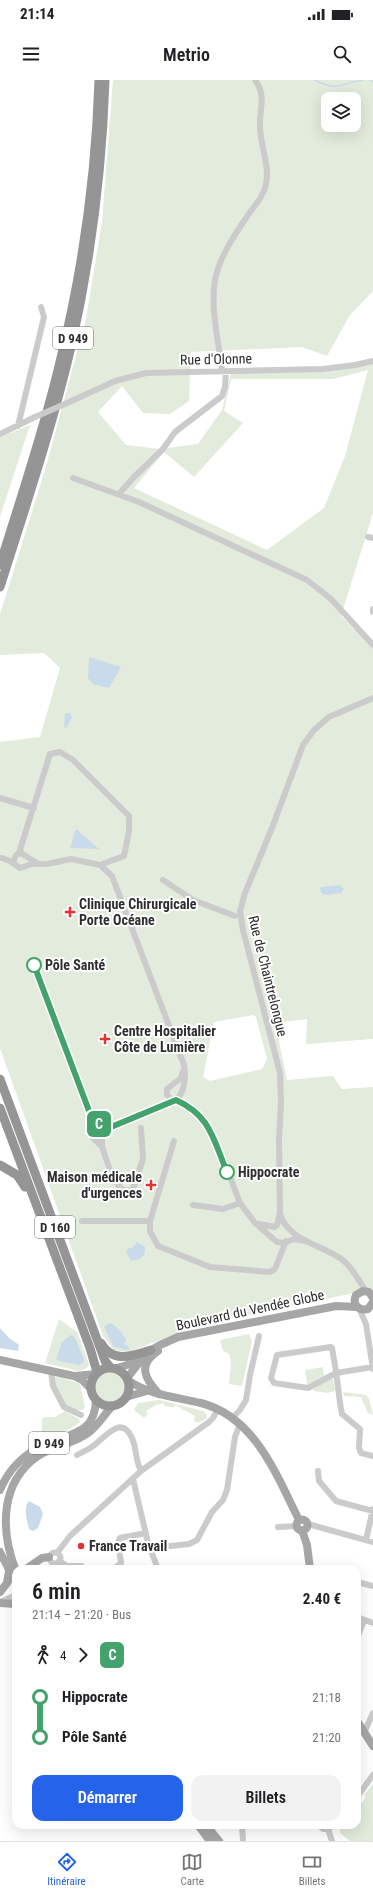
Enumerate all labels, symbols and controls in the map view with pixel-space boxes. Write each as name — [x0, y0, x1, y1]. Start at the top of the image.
text: 21:14 — [20, 5, 54, 23]
icon: menu — [20, 43, 42, 65]
icon: search — [331, 43, 353, 65]
text: Metrio — [163, 44, 210, 65]
map controls — [321, 92, 361, 132]
button: layers — [321, 92, 361, 132]
road number: D 949 — [53, 327, 93, 349]
street label: Rue d'Olonne — [180, 350, 253, 368]
place label: Clinique Chirurgicale Porte Océane — [79, 896, 197, 928]
marker: Clinique Chirurgicale Porte Océane — [64, 906, 76, 918]
street label: Rue de Chaintrelongue — [245, 914, 291, 1039]
marker: Pôle Santé — [26, 957, 42, 973]
place label: Pôle Santé — [45, 957, 106, 973]
place label: Centre Hospitalier Côte de Lumière — [114, 1023, 216, 1055]
marker: Centre Hospitalier Côte de Lumière — [99, 1033, 111, 1045]
line badge: C — [86, 1111, 112, 1137]
text: C — [95, 1116, 103, 1132]
marker: Hippocrate — [219, 1164, 235, 1180]
place label: Hippocrate — [238, 1164, 300, 1180]
place label: Maison médicale d'urgences — [47, 1169, 142, 1201]
marker: Maison médicale d'urgences — [145, 1179, 157, 1191]
road number: D 160 — [35, 1216, 75, 1238]
street label: Boulevard du Vendée Globe — [174, 1286, 326, 1334]
road number: D 949 — [29, 1432, 69, 1454]
place label: France Travail — [89, 1538, 167, 1554]
marker: France Travail — [76, 1541, 86, 1551]
text: 6 min — [32, 1579, 81, 1604]
text: 2.40 € — [303, 1590, 341, 1608]
text: 21:14 – 21:20 · Bus — [32, 1607, 131, 1622]
icon: walk — [32, 1644, 54, 1666]
icon: forward — [72, 1644, 94, 1666]
text: C — [108, 1647, 116, 1663]
text: 4 — [60, 1648, 66, 1663]
text: Hippocrate — [62, 1688, 128, 1706]
text: 21:18 — [312, 1690, 341, 1705]
text: Pôle Santé — [62, 1728, 127, 1746]
text: 21:20 — [312, 1730, 341, 1745]
button: Démarrer — [32, 1775, 183, 1821]
button: Billets — [191, 1775, 341, 1821]
tab: Itinéraire — [47, 1851, 86, 1888]
tab: Carte — [180, 1851, 204, 1888]
tab: Billets — [299, 1851, 326, 1888]

